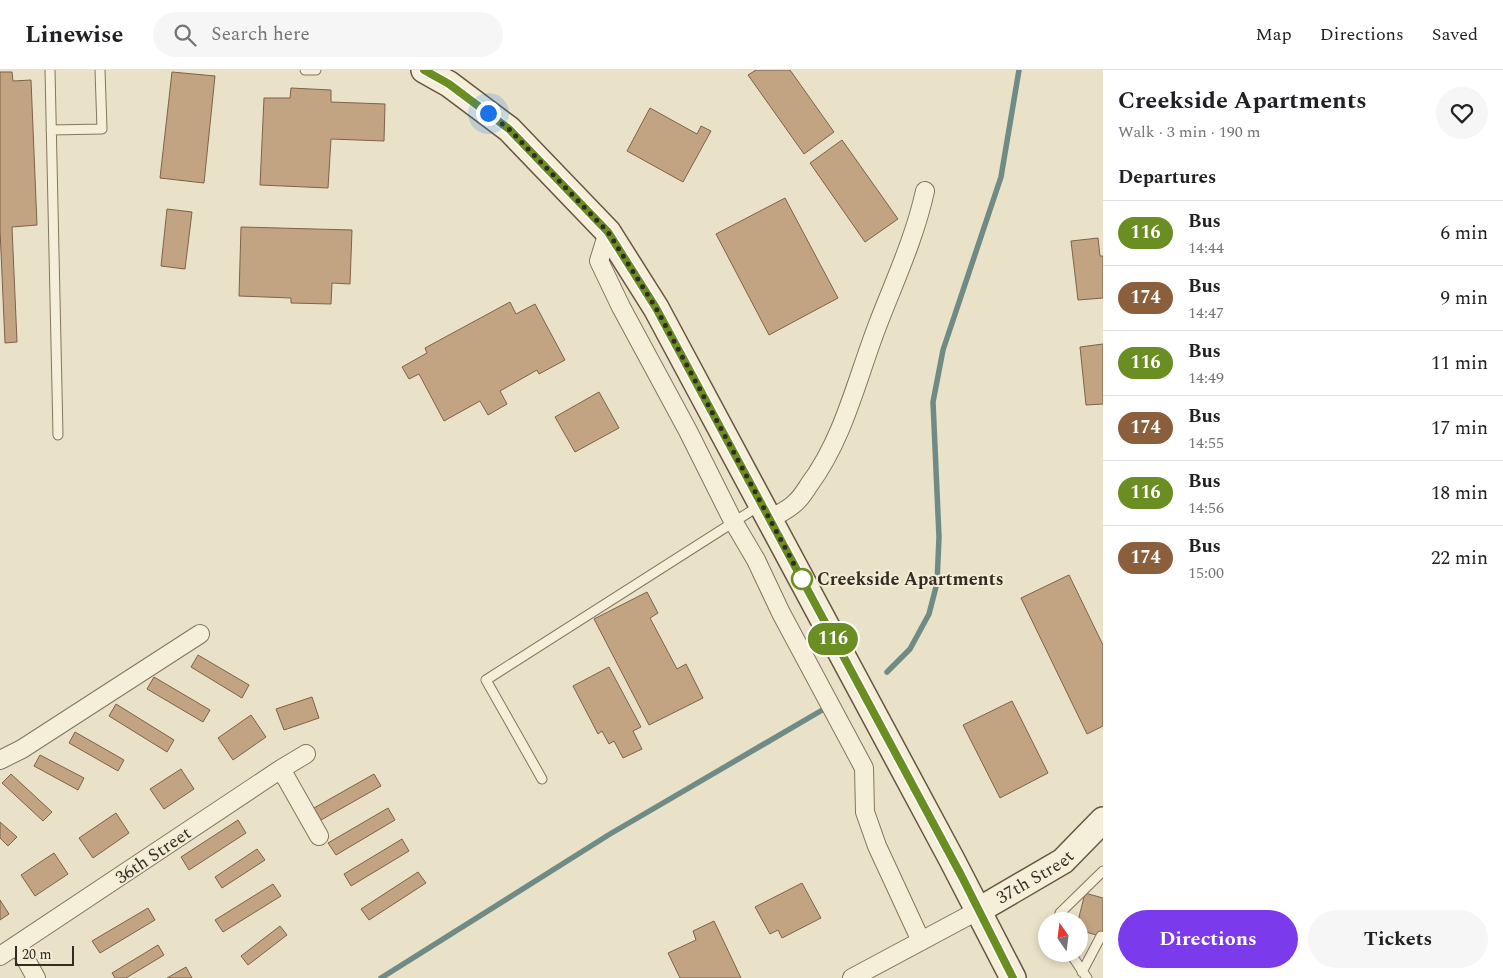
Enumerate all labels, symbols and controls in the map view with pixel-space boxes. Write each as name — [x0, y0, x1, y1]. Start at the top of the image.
search box — [153, 12, 503, 57]
text: Linewise — [25, 17, 123, 53]
text: Search here — [211, 20, 310, 49]
icon: search — [171, 21, 199, 49]
text: Map — [1256, 21, 1292, 48]
text: Directions — [1320, 21, 1404, 48]
text: Saved — [1432, 21, 1478, 48]
text: Creekside Apartments — [1118, 83, 1367, 119]
button: heart — [1436, 87, 1488, 139]
your location — [476, 101, 501, 126]
text: Walk · 3 min · 190 m — [1118, 120, 1261, 144]
text: Departures — [1118, 163, 1216, 192]
text: Bus — [1188, 207, 1221, 236]
text: 116 — [1130, 219, 1161, 246]
text: 6 min — [1440, 219, 1488, 248]
text: 14:44 — [1188, 236, 1224, 260]
text: Bus — [1188, 272, 1221, 301]
text: 174 — [1130, 284, 1161, 311]
text: 9 min — [1440, 284, 1488, 313]
text: 14:47 — [1188, 301, 1224, 325]
text: Bus — [1188, 337, 1221, 366]
text: 116 — [1130, 349, 1161, 376]
text: 11 min — [1431, 349, 1488, 378]
text: 14:49 — [1188, 366, 1224, 390]
text: Bus — [1188, 402, 1221, 431]
text: 174 — [1130, 414, 1161, 441]
text: 17 min — [1431, 414, 1488, 443]
text: 14:55 — [1188, 431, 1224, 455]
text: Bus — [1188, 467, 1221, 496]
text: 116 — [1130, 479, 1161, 506]
text: 18 min — [1431, 479, 1488, 508]
text: 14:56 — [1188, 496, 1224, 520]
text: Bus — [1188, 532, 1221, 561]
text: 174 — [1130, 544, 1161, 571]
text: 22 min — [1431, 544, 1488, 573]
text: 15:00 — [1188, 561, 1224, 585]
place label: Creekside Apartments — [817, 566, 1004, 593]
marker: Creekside Apartments — [791, 568, 813, 590]
line badge: 116 — [804, 623, 862, 655]
text: 116 — [818, 625, 848, 652]
street label: 36th Street — [110, 820, 197, 891]
street label: 37th Street — [991, 844, 1081, 911]
button: Directions — [1118, 910, 1298, 968]
button: Tickets — [1308, 910, 1488, 968]
north arrow — [1038, 912, 1088, 962]
map controls — [1038, 912, 1088, 962]
scale bar — [15, 943, 74, 966]
text: 20 m — [22, 944, 52, 965]

